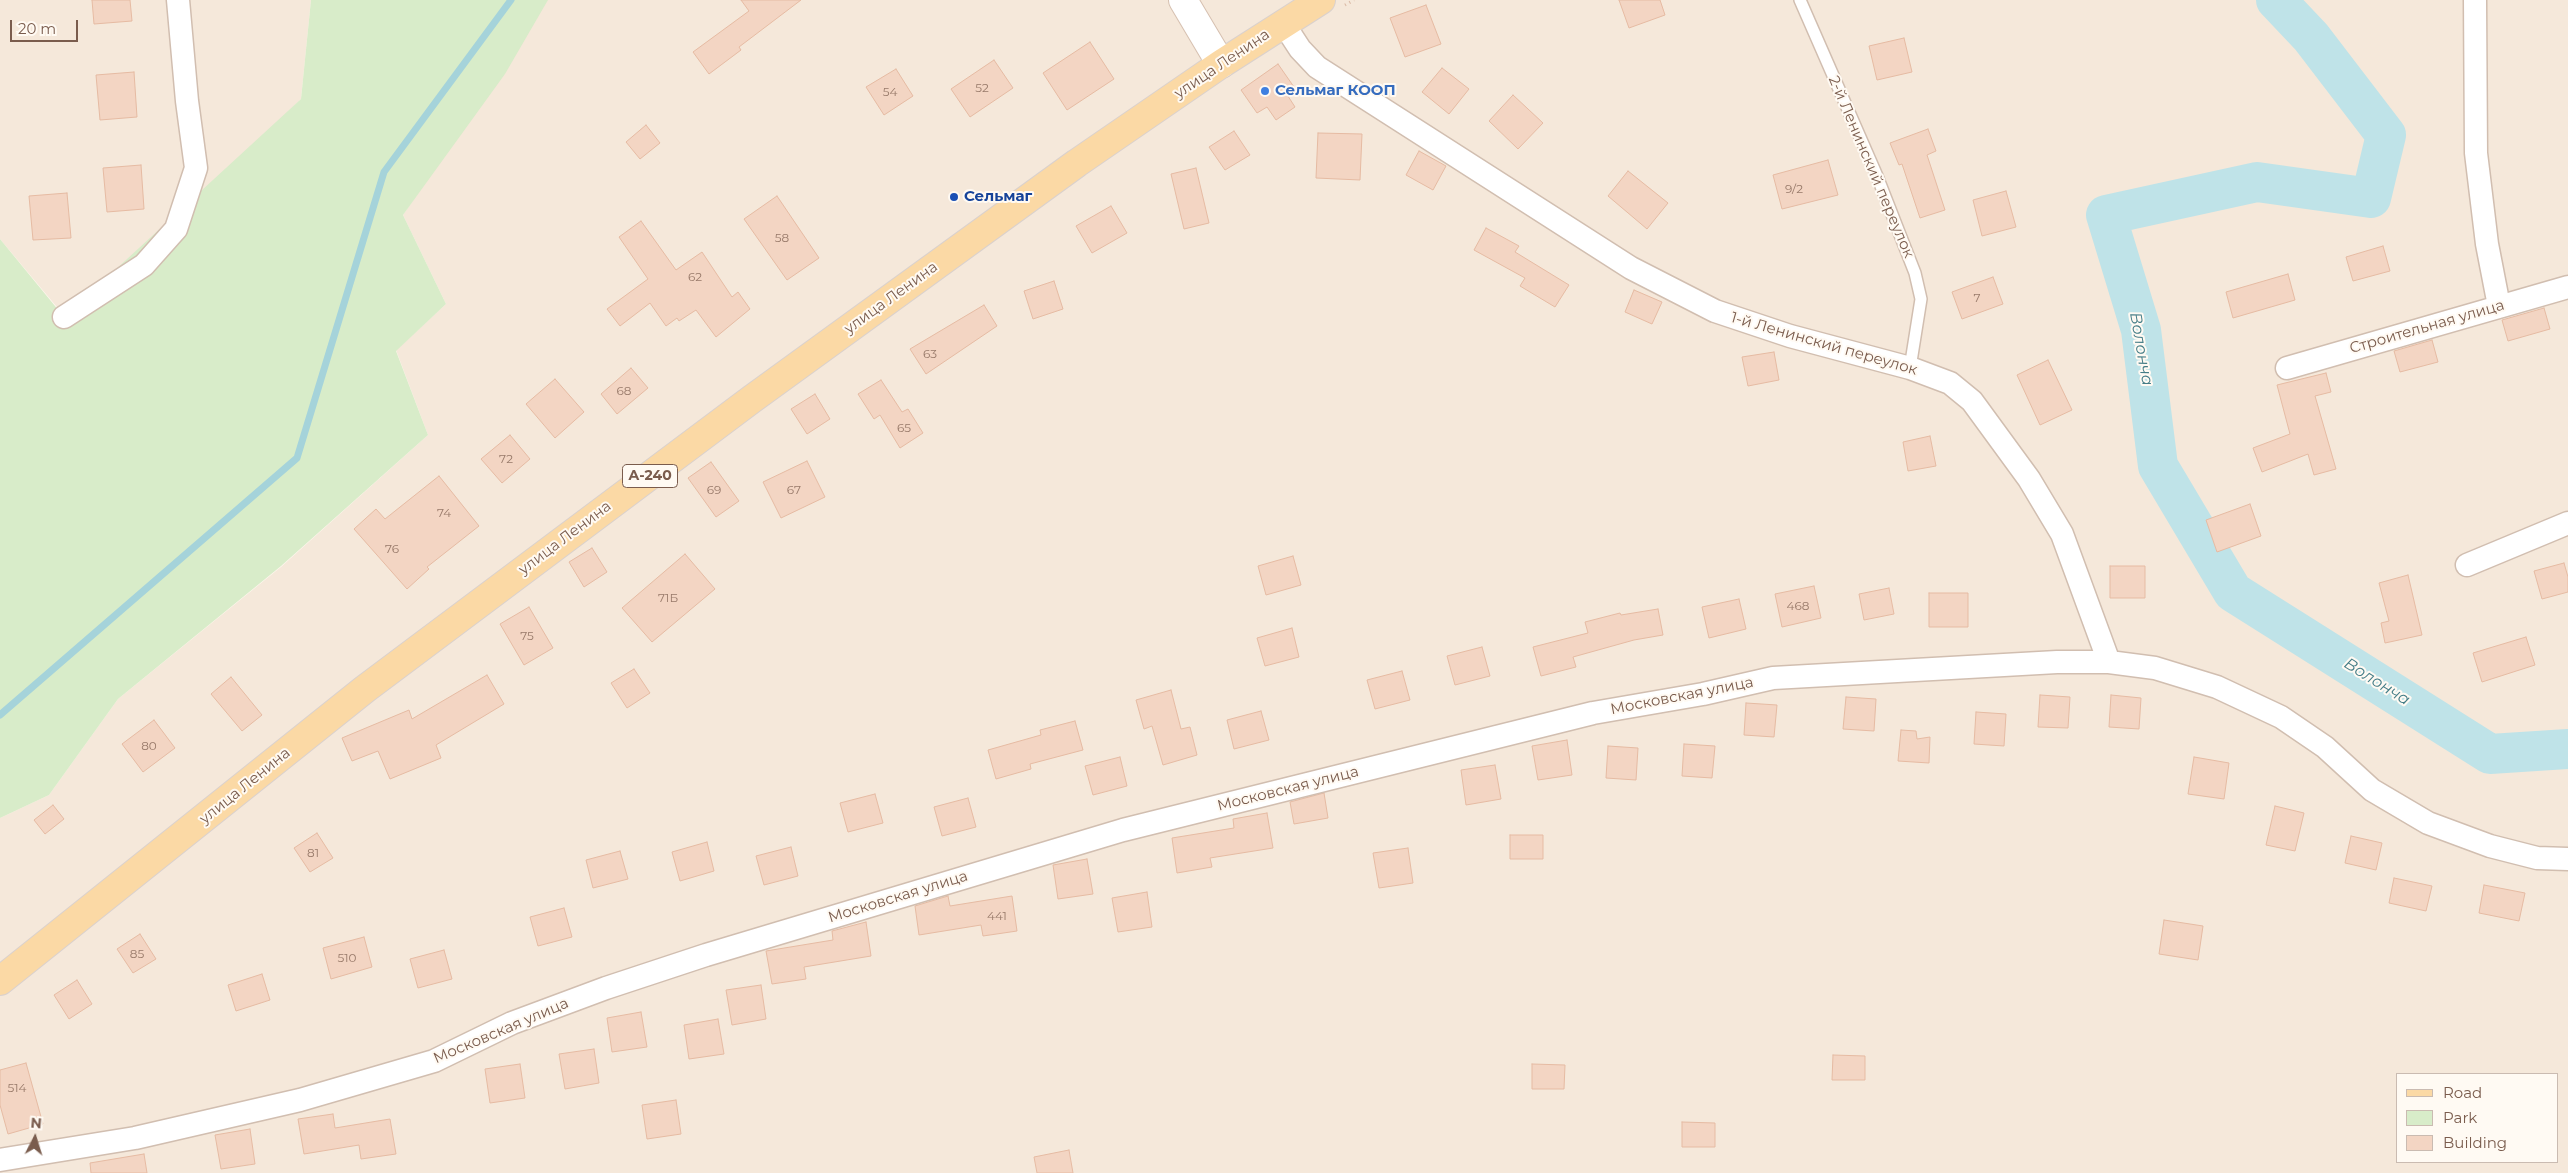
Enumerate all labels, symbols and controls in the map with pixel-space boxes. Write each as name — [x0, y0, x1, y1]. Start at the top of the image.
scale bar — [12, 10, 80, 42]
text: 20 m — [18, 19, 56, 38]
street label: улица Ленина — [1171, 25, 1273, 103]
street label: 2-й Ленинский переулок — [1824, 73, 1918, 261]
house number: 52 — [975, 81, 989, 95]
place label: Сельмаг КООП — [1275, 82, 1396, 100]
house number: 54 — [883, 85, 897, 99]
marker: Сельмаг КООП — [1259, 85, 1271, 97]
house number: 9/2 — [1785, 182, 1803, 196]
place label: Сельмаг — [964, 188, 1032, 206]
marker: Сельмаг — [948, 191, 960, 203]
house number: 58 — [775, 231, 789, 245]
street label: улица Ленина — [841, 258, 941, 338]
house number: 62 — [688, 270, 702, 284]
house number: 7 — [1973, 291, 1981, 305]
street label: Строительная улица — [2348, 296, 2506, 358]
street label: 1-й Ленинский переулок — [1729, 309, 1919, 379]
water label: Волонча — [2125, 311, 2157, 387]
house number: 63 — [923, 347, 937, 361]
house number: 68 — [617, 384, 631, 398]
house number: 65 — [897, 421, 911, 435]
house number: 72 — [499, 452, 513, 466]
road number: А-240 — [622, 464, 678, 488]
house number: 69 — [707, 483, 721, 497]
house number: 67 — [787, 483, 801, 497]
street label: улица Ленина — [515, 497, 615, 579]
house number: 74 — [437, 506, 451, 520]
house number: 76 — [385, 542, 399, 556]
house number: 71Б — [658, 591, 678, 605]
house number: 468 — [1787, 599, 1809, 613]
house number: 75 — [520, 629, 534, 643]
water label: Волонча — [2340, 654, 2414, 710]
street label: Московская улица — [1609, 673, 1755, 719]
house number: 80 — [141, 739, 157, 753]
street label: улица Ленина — [196, 744, 294, 828]
street label: Московская улица — [1215, 763, 1361, 815]
house number: 81 — [307, 846, 319, 860]
street label: Московская улица — [826, 867, 970, 927]
house number: 441 — [987, 909, 1007, 923]
house number: 85 — [130, 947, 144, 961]
house number: 510 — [337, 951, 357, 965]
street label: Московская улица — [431, 994, 571, 1068]
legend — [2396, 1073, 2558, 1163]
house number: 514 — [7, 1081, 27, 1095]
text: Road — [2443, 1083, 2482, 1102]
text: Park — [2443, 1108, 2477, 1127]
north arrow — [10, 1113, 60, 1163]
text: N — [30, 1114, 43, 1133]
text: Building — [2443, 1133, 2507, 1152]

